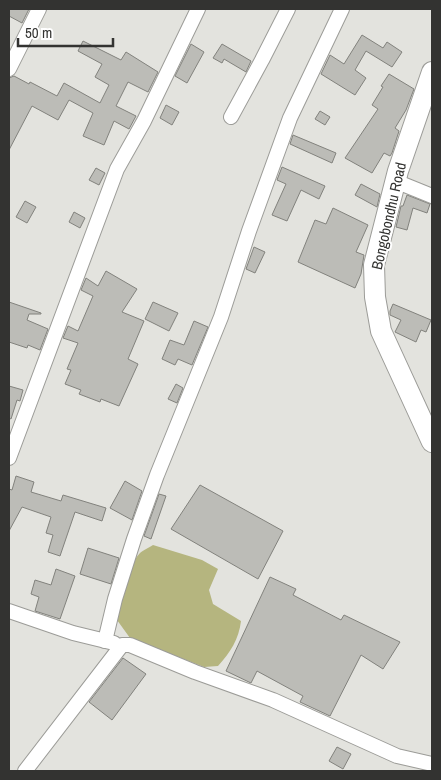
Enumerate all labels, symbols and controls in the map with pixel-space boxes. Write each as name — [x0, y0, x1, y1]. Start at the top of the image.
scale bar — [18, 15, 112, 47]
text: 50 m — [25, 22, 52, 43]
street label: Bongobondhu Road — [366, 160, 411, 272]

